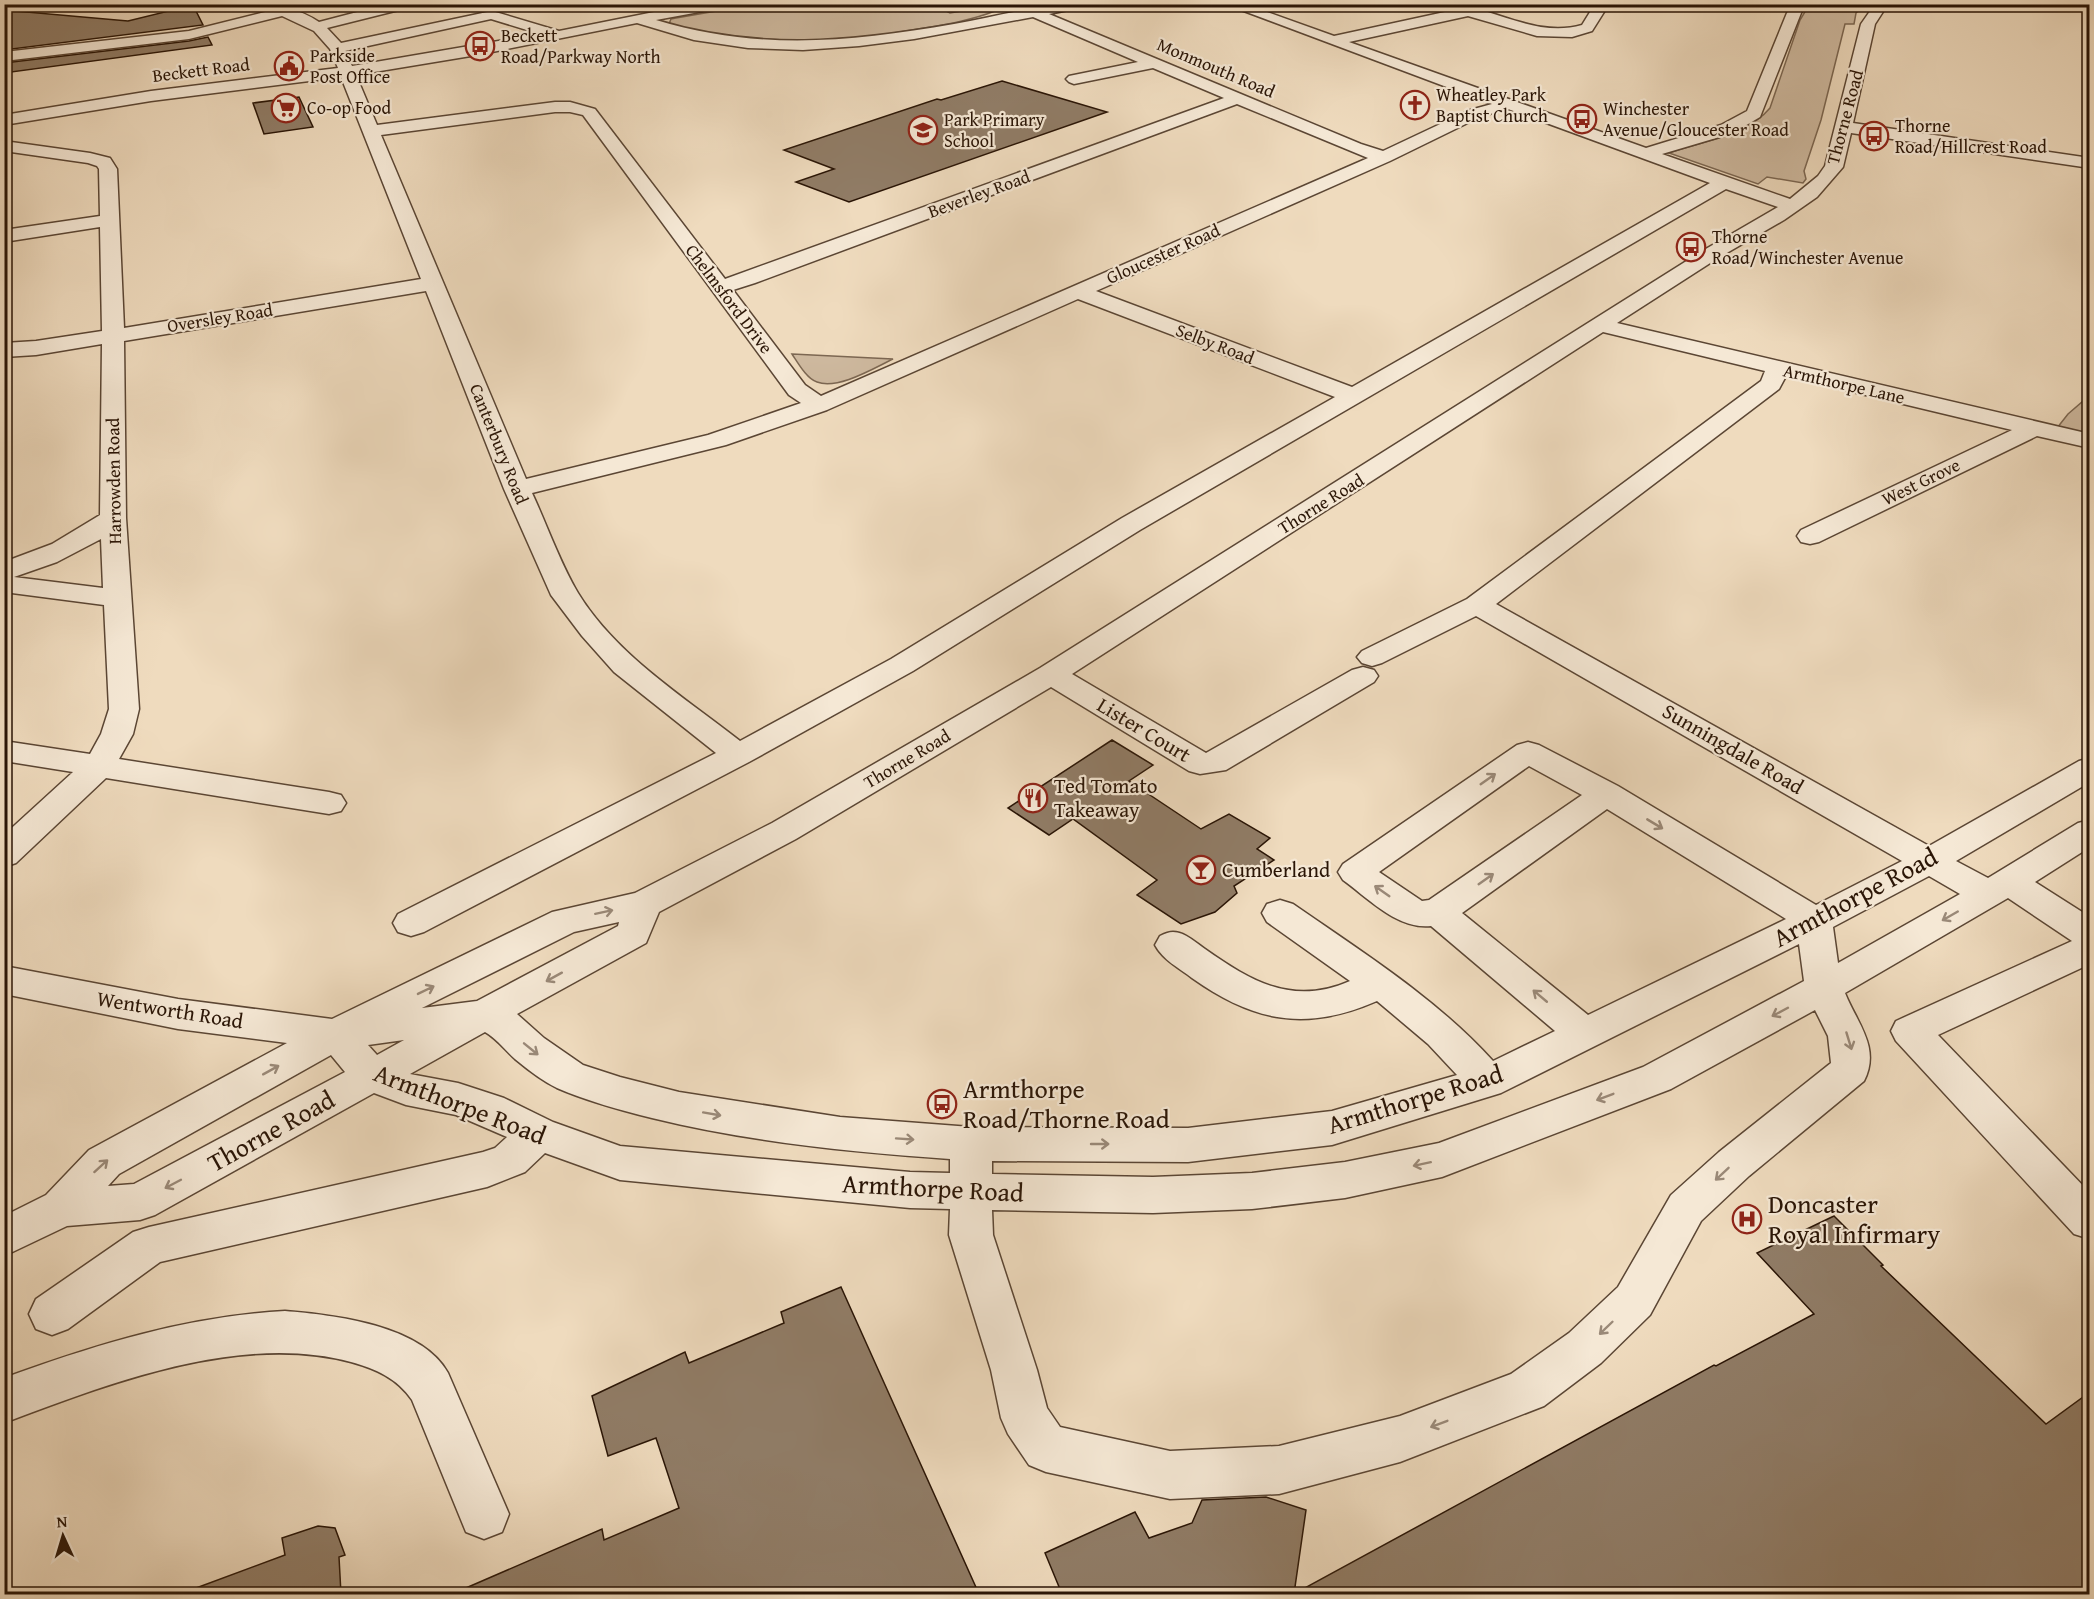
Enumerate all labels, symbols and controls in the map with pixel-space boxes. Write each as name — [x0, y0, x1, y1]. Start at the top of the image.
place label: Beckett Road/Parkway North — [501, 22, 661, 70]
bus stop icon: Beckett Road/Parkway North — [464, 30, 496, 62]
street label: Monmouth Road — [1153, 31, 1280, 105]
place label: Parkside Post Office — [310, 42, 390, 90]
street label: Beckett Road — [151, 50, 252, 89]
public building icon: Parkside Post Office — [273, 50, 305, 82]
street label: Thorne Road — [1819, 66, 1870, 167]
place label: Wheatley Park Baptist Church — [1436, 81, 1548, 129]
church icon: Wheatley Park Baptist Church — [1399, 89, 1431, 121]
supermarket icon: Co-op Food — [270, 92, 302, 124]
place label: Co-op Food — [307, 94, 391, 121]
place label: Winchester Avenue/Gloucester Road — [1603, 95, 1789, 143]
bus stop icon: Winchester Avenue/Gloucester Road — [1566, 103, 1598, 135]
place label: Park Primary School — [944, 106, 1044, 154]
place label: Thorne Road/Hillcrest Road — [1895, 112, 2047, 160]
school or university icon: Park Primary School — [907, 114, 939, 146]
bus stop icon: Thorne Road/Hillcrest Road — [1858, 120, 1890, 152]
street label: Beverley Road — [924, 162, 1034, 225]
street label: Gloucester Road — [1102, 216, 1224, 291]
place label: Thorne Road/Winchester Avenue — [1712, 223, 1904, 271]
bus stop icon: Thorne Road/Winchester Avenue — [1675, 231, 1707, 263]
street label: Chelmsford Drive — [679, 238, 780, 359]
street label: Oversley Road — [165, 296, 275, 339]
street label: Selby Road — [1172, 316, 1259, 371]
street label: Armthorpe Lane — [1781, 356, 1908, 411]
street label: Canterbury Road — [463, 380, 536, 508]
street label: Harrowden Road — [99, 417, 128, 544]
street label: West Grove — [1877, 451, 1964, 512]
street label: Thorne Road — [1272, 466, 1369, 541]
street label: Lister Court — [1091, 689, 1198, 770]
street label: Sunningdale Road — [1657, 695, 1810, 802]
street label: Thorne Road — [858, 722, 956, 795]
place label: Ted Tomato Takeaway — [1054, 770, 1158, 825]
one-way arrow — [1480, 773, 1496, 785]
restaurant icon: Ted Tomato Takeaway — [1017, 782, 1049, 814]
one-way arrow — [1646, 819, 1663, 831]
street label: Armthorpe Road — [1765, 837, 1944, 956]
bar icon: Cumberland — [1185, 854, 1217, 886]
place label: Cumberland — [1222, 854, 1331, 885]
one-way arrow — [1477, 873, 1493, 885]
one-way arrow — [1374, 885, 1390, 897]
one-way arrow — [594, 906, 613, 917]
one-way arrow — [1942, 910, 1959, 922]
one-way arrow — [546, 971, 563, 983]
street label: Wentworth Road — [95, 983, 246, 1037]
one-way arrow — [417, 983, 435, 995]
one-way arrow — [1532, 990, 1548, 1003]
one-way arrow — [1772, 1006, 1789, 1018]
one-way arrow — [1844, 1031, 1855, 1050]
one-way arrow — [523, 1042, 539, 1055]
street label: Armthorpe Road — [368, 1053, 552, 1154]
street label: Armthorpe Road — [1322, 1053, 1508, 1144]
one-way arrow — [262, 1064, 279, 1076]
place label: Armthorpe Road/Thorne Road — [963, 1069, 1170, 1138]
street label: Thorne Road — [200, 1079, 342, 1182]
bus stop icon: Armthorpe Road/Thorne Road — [926, 1088, 958, 1120]
one-way arrow — [1596, 1093, 1615, 1104]
one-way arrow — [702, 1109, 721, 1120]
one-way arrow — [895, 1133, 915, 1144]
one-way arrow — [1090, 1138, 1110, 1150]
one-way arrow — [94, 1159, 109, 1173]
one-way arrow — [1413, 1159, 1432, 1170]
street label: Armthorpe Road — [841, 1163, 1025, 1212]
one-way arrow — [1715, 1167, 1730, 1181]
one-way arrow — [165, 1179, 183, 1190]
place label: Doncaster Royal Infirmary — [1768, 1184, 1940, 1253]
hospital icon: Doncaster Royal Infirmary — [1731, 1203, 1763, 1235]
one-way arrow — [1598, 1321, 1613, 1335]
one-way arrow — [1430, 1419, 1448, 1430]
north arrow — [33, 1506, 93, 1566]
text: N — [56, 1509, 68, 1533]

